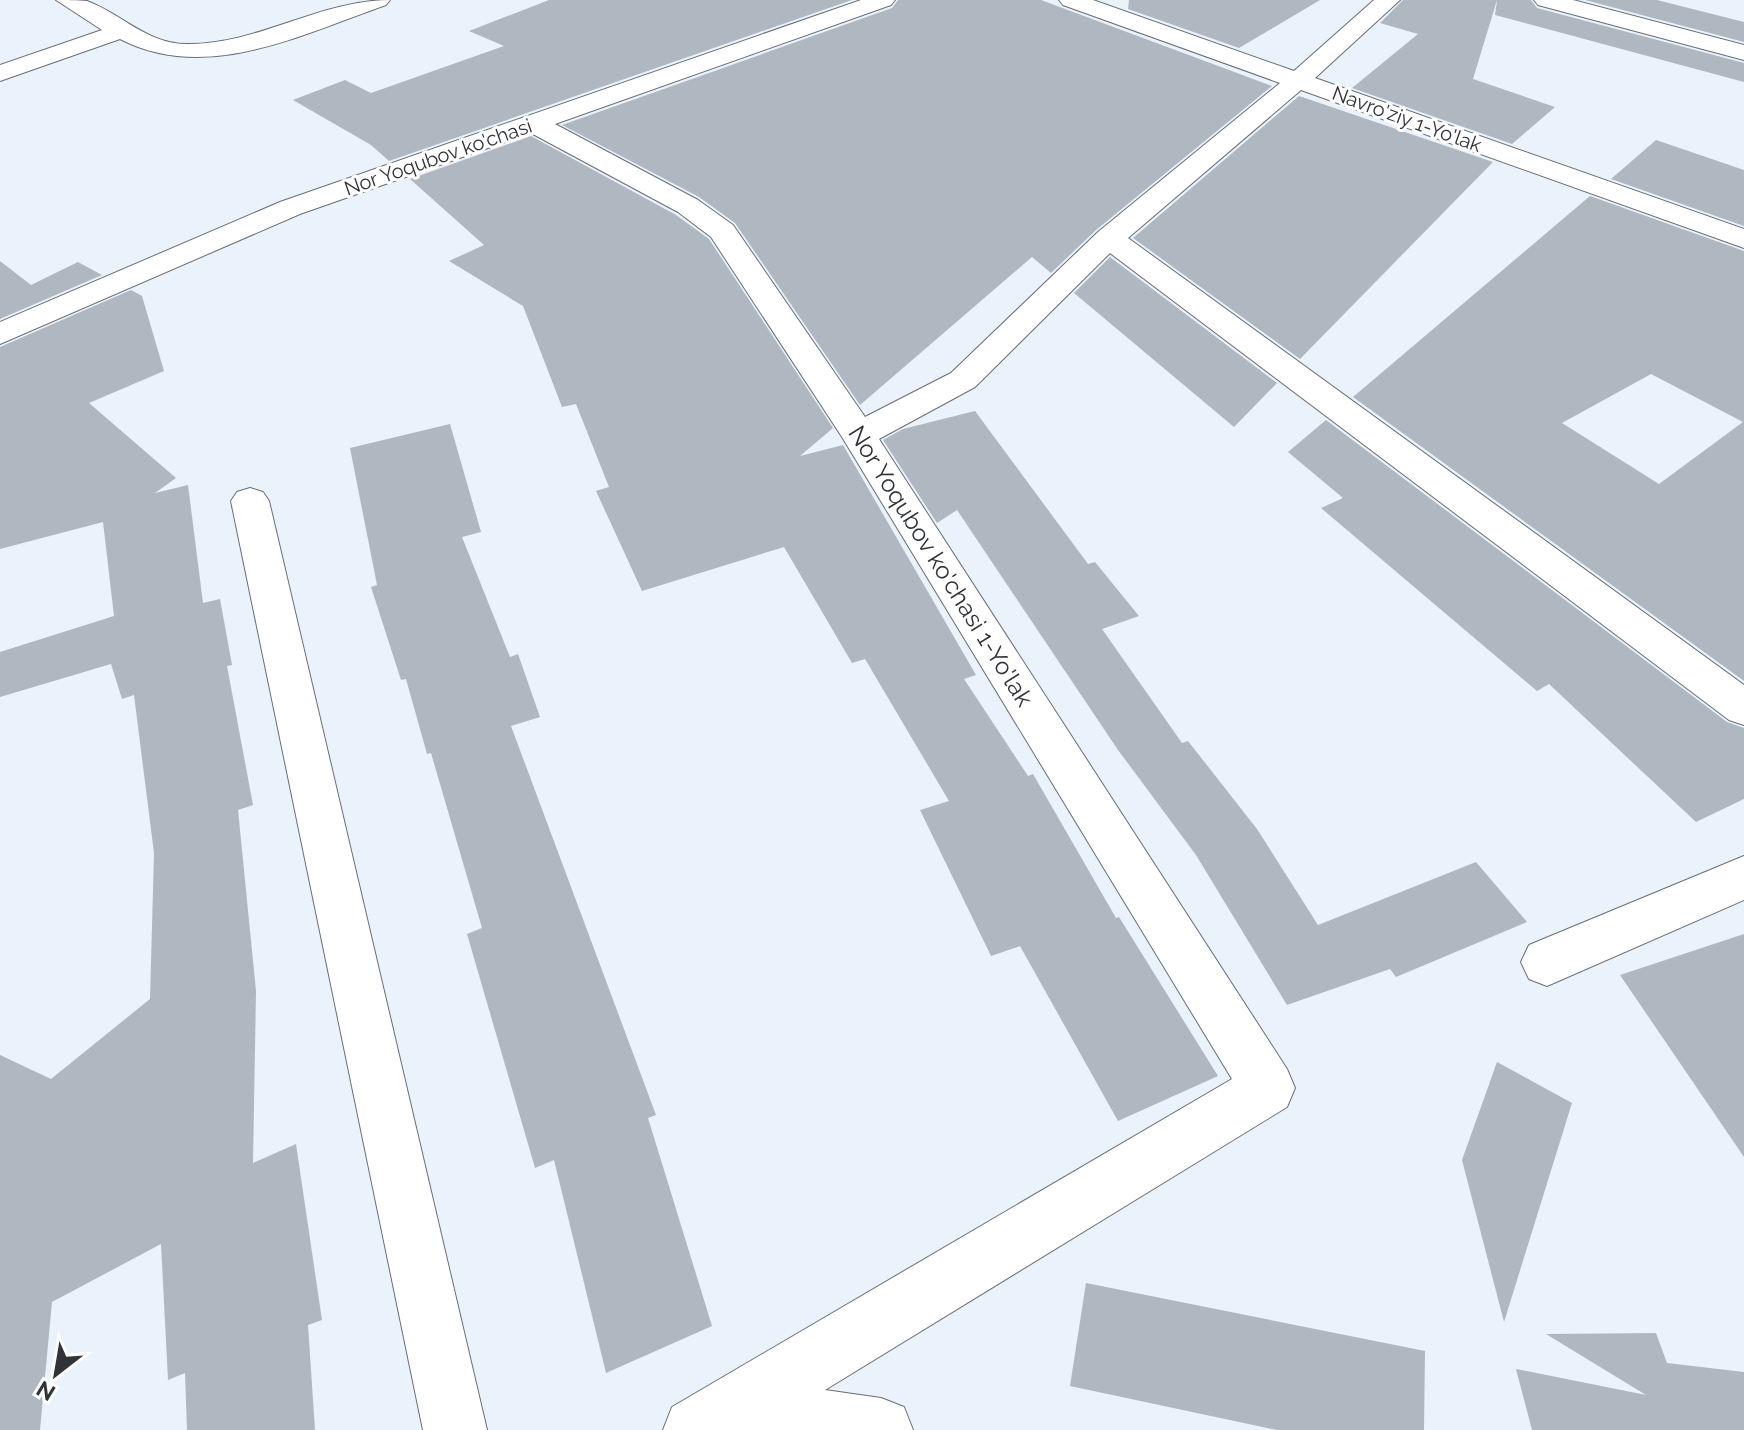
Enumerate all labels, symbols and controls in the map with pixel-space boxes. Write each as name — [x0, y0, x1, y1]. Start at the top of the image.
street label: Navro'ziy 1-Yo'lak — [1329, 81, 1485, 157]
street label: Nor Yoqubov ko'chasi — [341, 114, 535, 200]
street label: Nor Yoqubov ko'chasi 1-Yo'lak — [843, 420, 1040, 712]
north arrow — [16, 1334, 96, 1414]
text: N — [32, 1376, 60, 1407]

